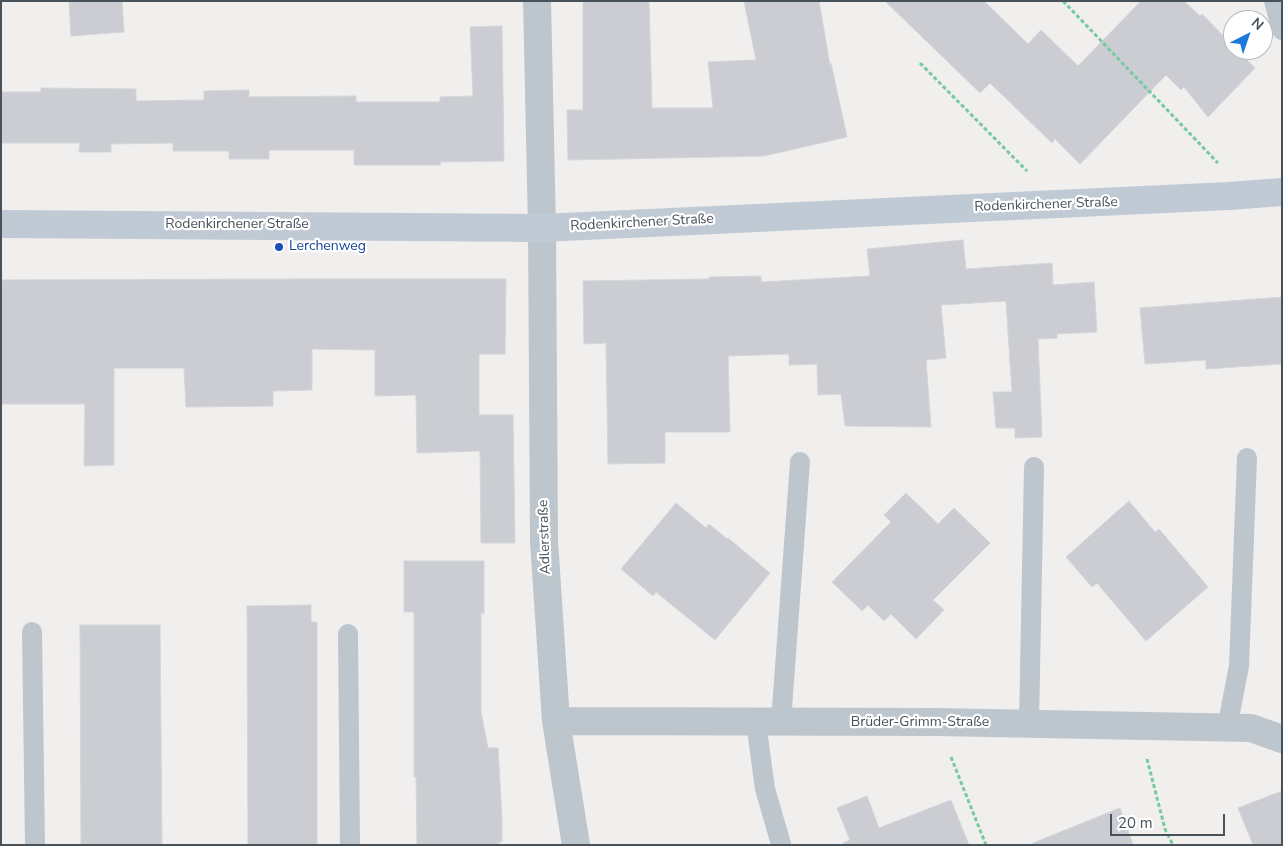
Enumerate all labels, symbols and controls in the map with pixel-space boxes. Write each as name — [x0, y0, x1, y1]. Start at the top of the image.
north arrow — [1223, 10, 1273, 60]
text: N — [1247, 13, 1268, 35]
street label: Rodenkirchener Straße — [974, 194, 1118, 216]
street label: Rodenkirchener Straße — [570, 211, 714, 235]
street label: Rodenkirchener Straße — [165, 217, 309, 233]
place label: Lerchenweg — [289, 239, 366, 255]
marker: Lerchenweg — [273, 241, 285, 253]
street label: Adlerstraße — [535, 499, 555, 575]
street label: Brüder-Grimm-Straße — [851, 715, 989, 731]
scale bar — [1113, 804, 1228, 836]
text: 20 m — [1118, 813, 1153, 833]

